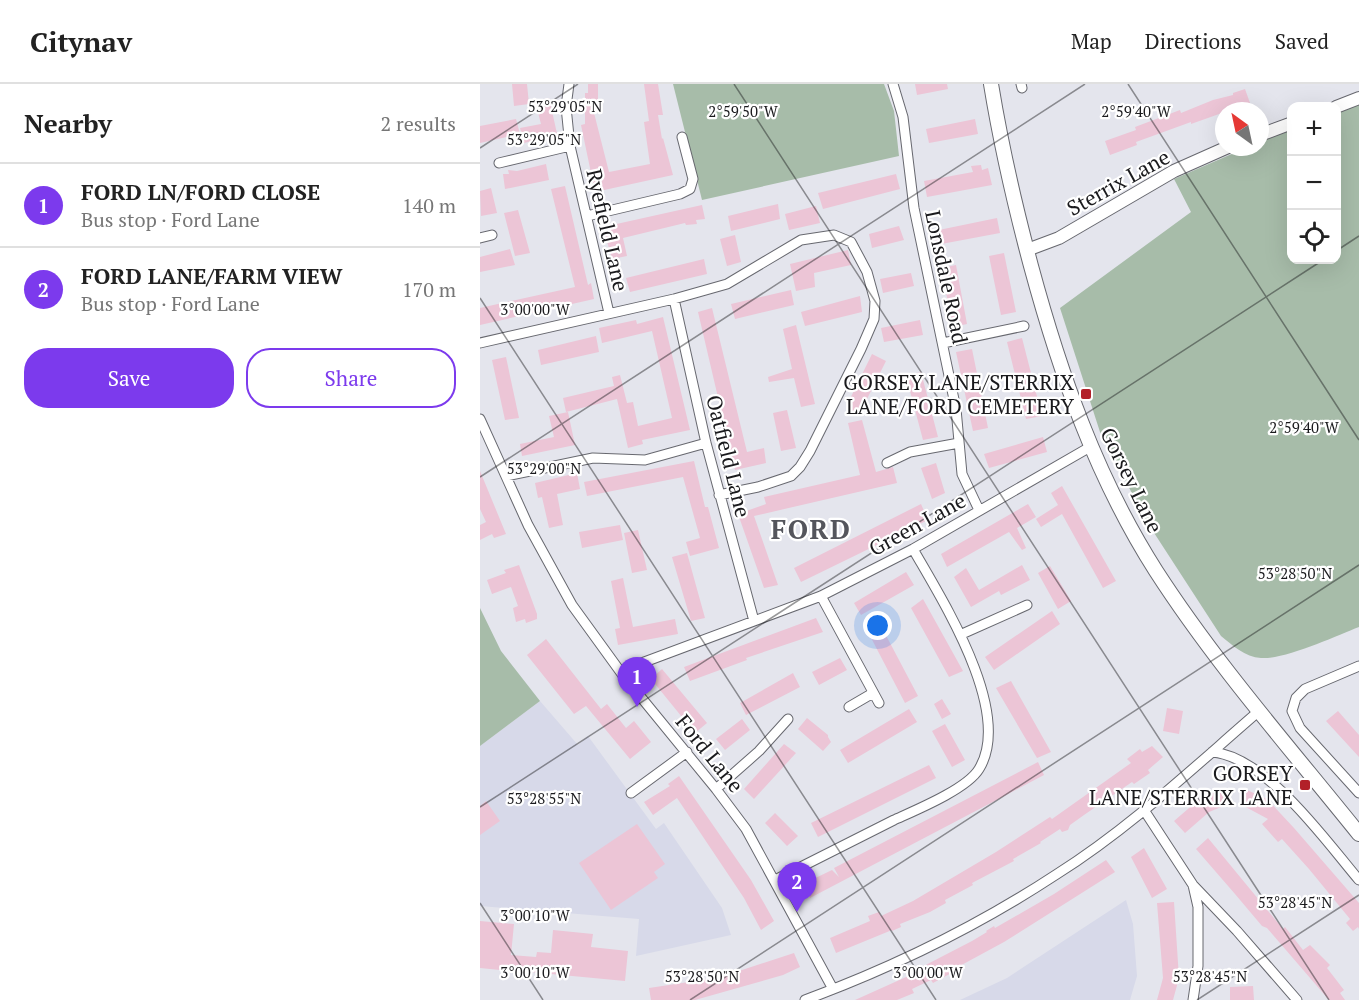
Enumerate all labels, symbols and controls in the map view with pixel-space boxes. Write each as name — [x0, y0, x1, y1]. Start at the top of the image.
text: Citynav — [30, 23, 132, 60]
text: Map — [1071, 27, 1112, 55]
text: Directions — [1145, 27, 1242, 55]
text: Saved — [1275, 27, 1329, 55]
text: 53°29'05"N — [528, 96, 602, 116]
text: 2°59'50"W — [708, 101, 779, 121]
text: 2°59'40"W — [1101, 101, 1172, 121]
north arrow — [1215, 102, 1269, 156]
map controls — [1287, 102, 1341, 264]
button: + — [1287, 102, 1341, 156]
text: Nearby — [24, 106, 112, 140]
text: 2 results — [381, 110, 456, 137]
text: 53°29'05"N — [507, 129, 581, 149]
street label: Sterrix Lane — [1062, 142, 1174, 222]
button: − — [1287, 156, 1341, 210]
street label: Ryefield Lane — [580, 166, 636, 294]
text: FORD LN/FORD CLOSE — [81, 177, 320, 206]
text: 1 — [38, 192, 49, 219]
text: 140 m — [402, 192, 456, 219]
text: Bus stop · Ford Lane — [81, 206, 260, 233]
street label: Lonsdale Road — [919, 208, 975, 347]
button: locate — [1287, 210, 1341, 264]
text: FORD LANE/FARM VIEW — [81, 261, 342, 290]
text: 2 — [38, 276, 49, 303]
text: 170 m — [402, 276, 456, 303]
text: Bus stop · Ford Lane — [81, 290, 260, 317]
text: 3°00'00"W — [500, 299, 571, 319]
button: Save — [24, 348, 234, 408]
button: Share — [246, 348, 456, 408]
place label: GORSEY LANE/STERRIX LANE/FORD CEMETERY — [843, 368, 1074, 420]
marker: GORSEY LANE/STERRIX LANE/FORD CEMETERY — [1079, 387, 1093, 401]
street label: Oatfield Lane — [700, 392, 758, 520]
text: 2°59'40"W — [1269, 417, 1340, 437]
street label: Gorsey Lane — [1094, 422, 1170, 538]
text: 53°29'00"N — [507, 458, 581, 478]
street label: Green Lane — [864, 486, 970, 562]
district label: FORD — [771, 511, 851, 547]
text: 53°28'50"N — [1258, 563, 1332, 583]
your location — [863, 611, 892, 640]
pin: 1 — [618, 658, 656, 707]
street label: Ford Lane — [670, 708, 750, 798]
place label: GORSEY LANE/STERRIX LANE — [1089, 759, 1293, 811]
marker: GORSEY LANE/STERRIX LANE — [1298, 778, 1312, 792]
text: 53°28'55"N — [507, 788, 581, 808]
pin: 2 — [778, 862, 816, 912]
text: 53°28'45"N — [1258, 892, 1332, 912]
text: 3°00'10"W — [500, 905, 571, 925]
text: 3°00'10"W — [500, 962, 571, 982]
text: 3°00'00"W — [893, 962, 964, 982]
text: 53°28'50"N — [665, 966, 739, 986]
text: 53°28'45"N — [1173, 966, 1247, 986]

